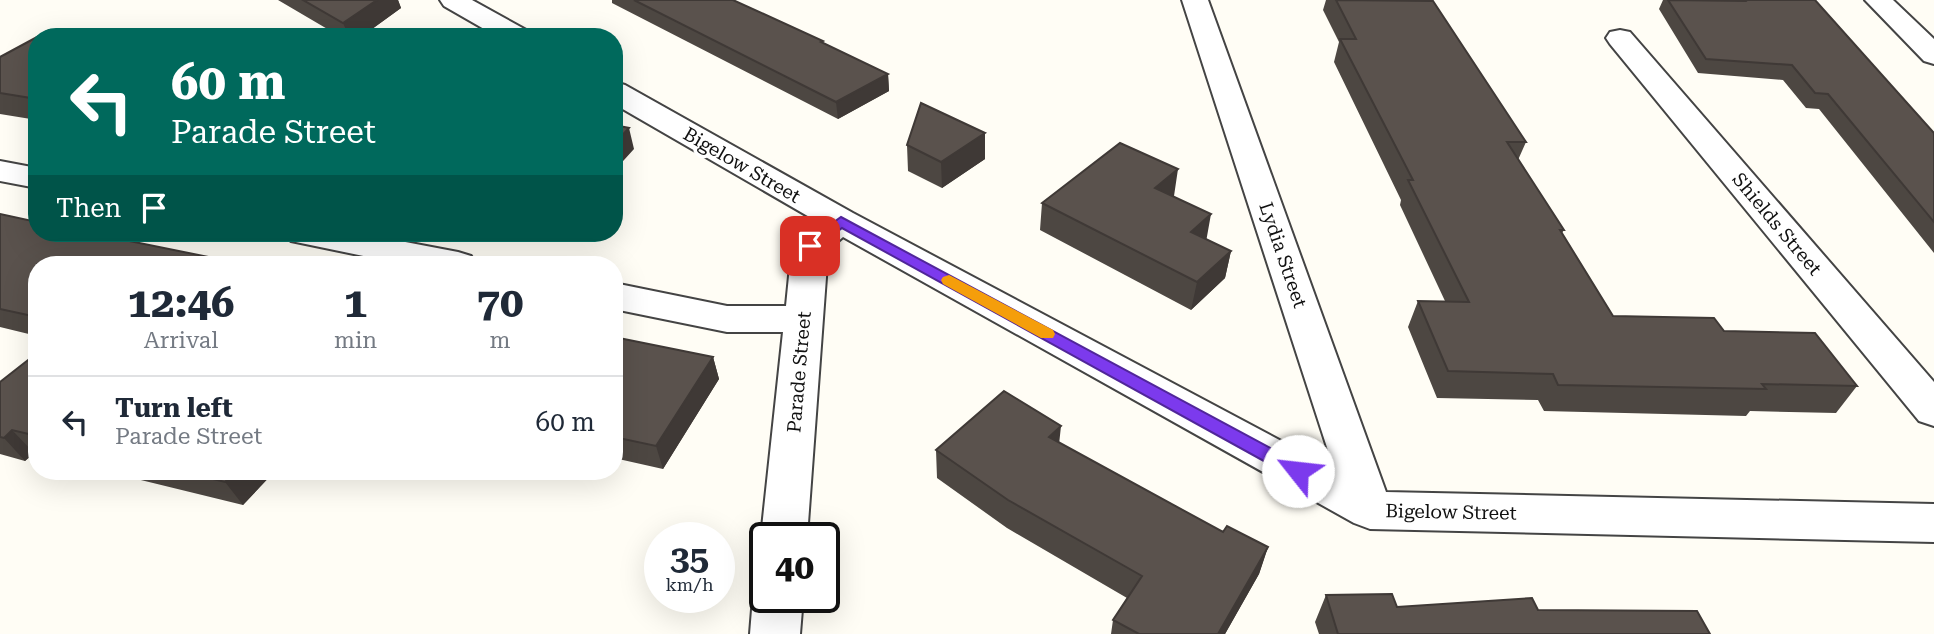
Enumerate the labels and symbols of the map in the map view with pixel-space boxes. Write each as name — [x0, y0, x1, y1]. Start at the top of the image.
street label: Bigelow Street — [679, 122, 805, 208]
street label: Shields Street — [1727, 168, 1827, 280]
street label: Lydia Street — [1254, 199, 1312, 311]
pin — [780, 216, 840, 276]
street label: Parade Street — [782, 310, 816, 434]
position arrow — [1261, 434, 1335, 508]
street label: Bigelow Street — [1385, 499, 1517, 525]
speed limit sign: 40 — [749, 522, 840, 613]

